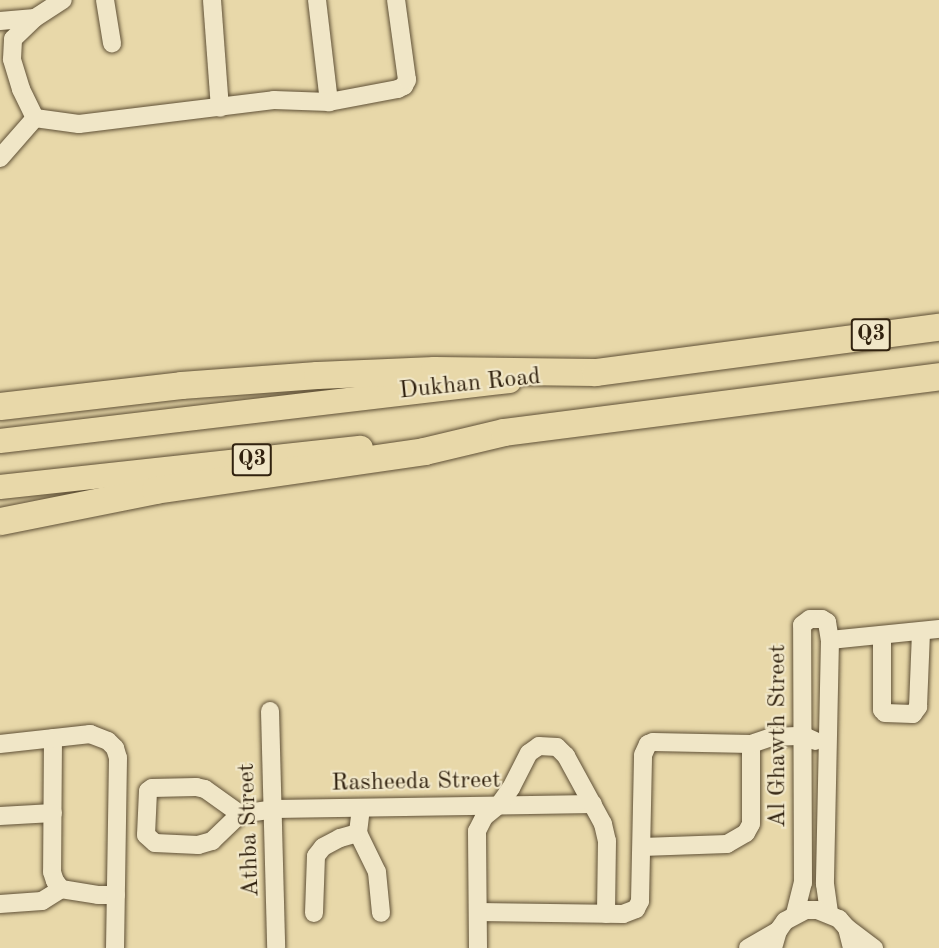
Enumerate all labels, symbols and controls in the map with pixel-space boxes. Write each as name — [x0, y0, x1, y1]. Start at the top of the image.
road number: Q3 — [850, 316, 892, 354]
street label: Dukhan Road — [398, 363, 542, 407]
road number: Q3 — [231, 441, 273, 479]
street label: Al Ghawth Street — [765, 644, 793, 828]
street label: Athba Street — [233, 762, 267, 898]
street label: Rasheeda Street — [331, 767, 501, 799]

